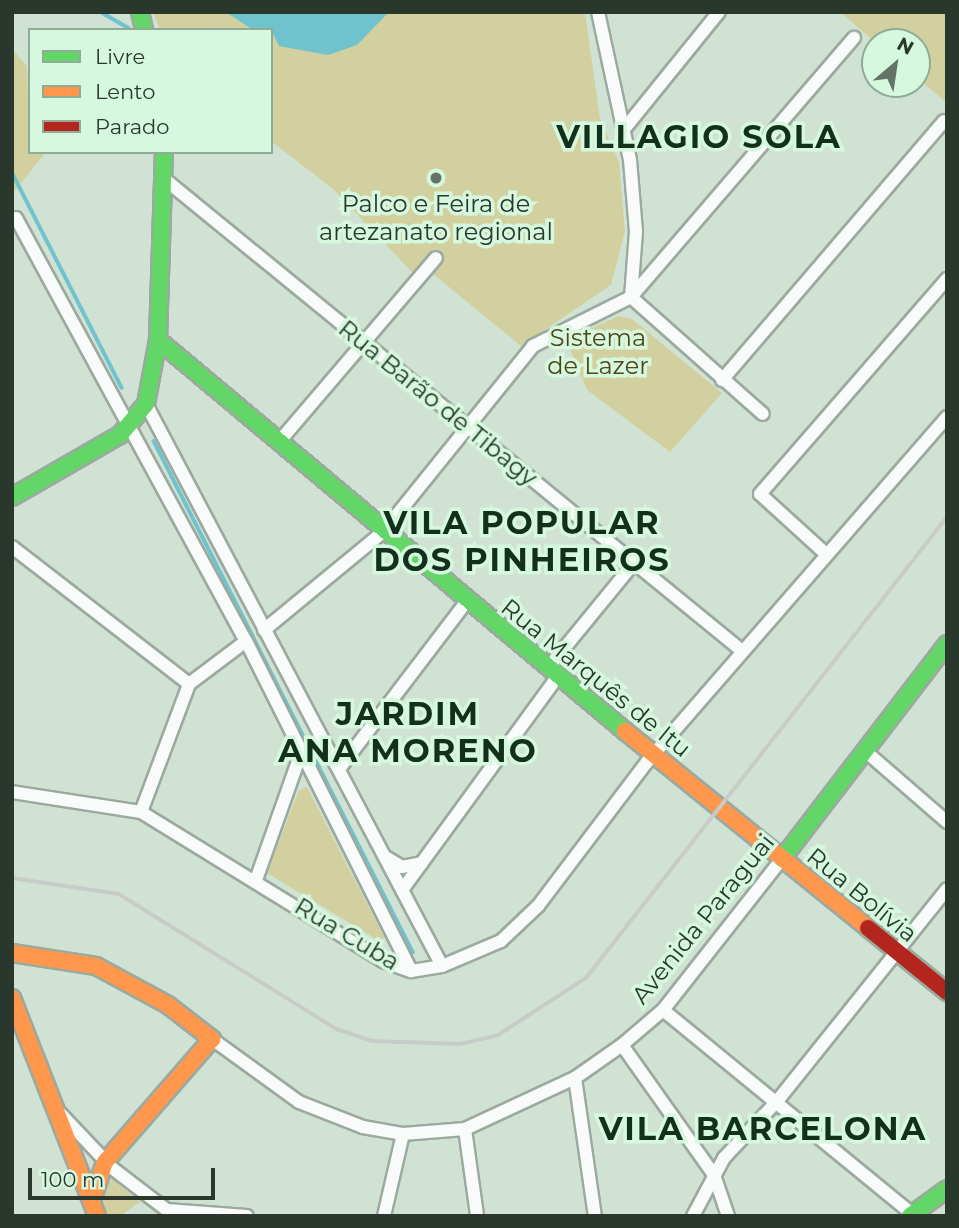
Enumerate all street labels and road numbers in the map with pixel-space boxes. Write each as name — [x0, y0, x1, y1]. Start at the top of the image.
street label: Rua Barão de Tibagy — [333, 314, 543, 492]
street label: Rua Marquês de Itu — [495, 593, 697, 763]
street label: Avenida Paraguai — [626, 828, 780, 1010]
street label: Rua Bolívia — [801, 842, 923, 948]
street label: Rua Cuba — [289, 892, 405, 976]

